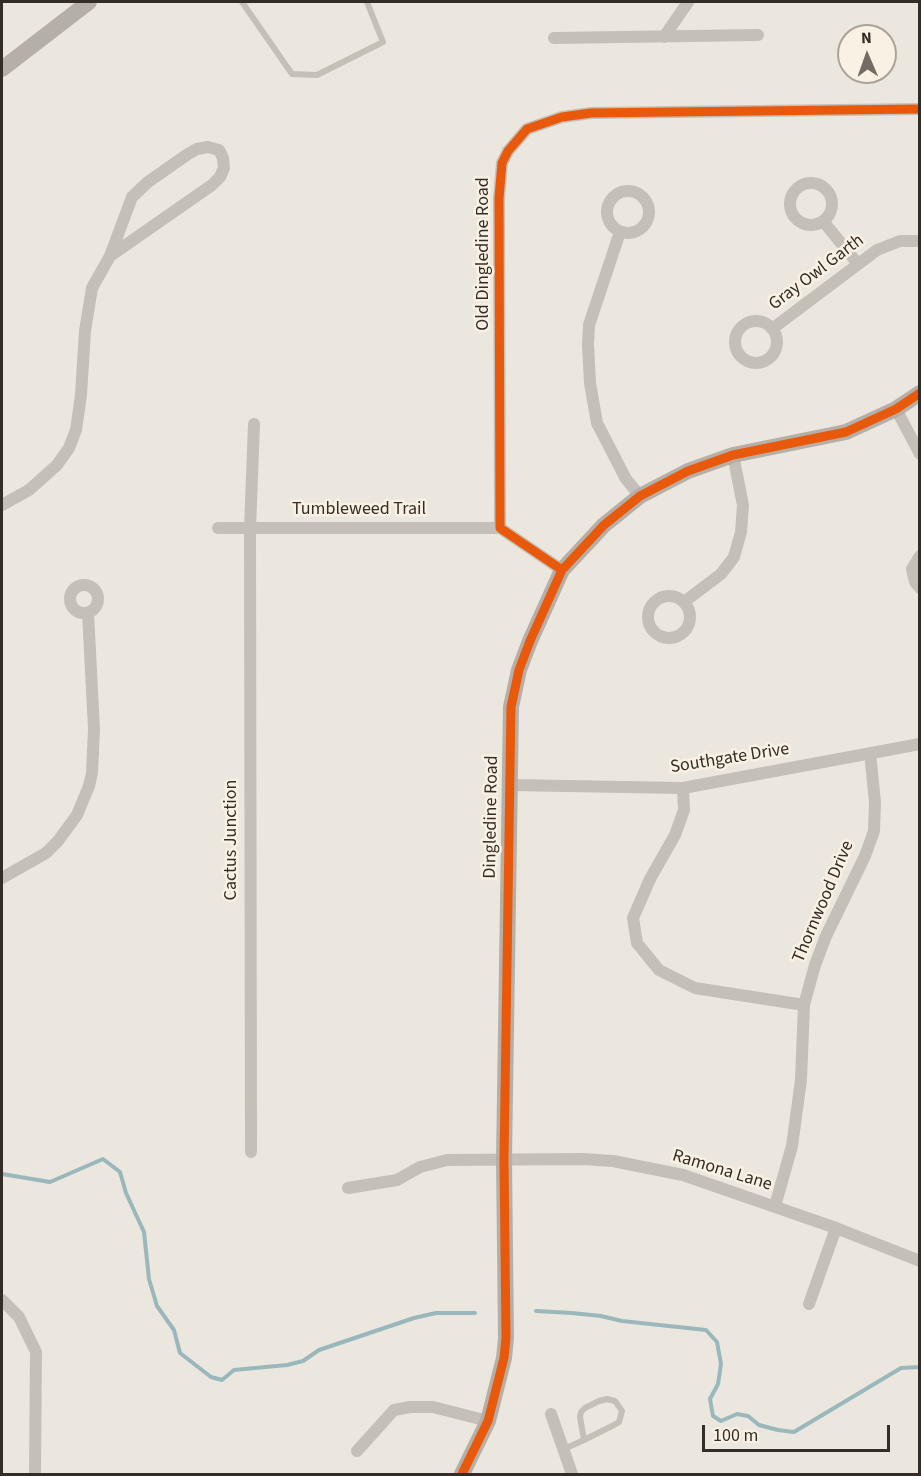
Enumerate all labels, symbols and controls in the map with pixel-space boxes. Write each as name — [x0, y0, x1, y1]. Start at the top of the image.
north arrow — [837, 24, 897, 84]
text: N — [861, 27, 872, 49]
street label: Old Dingledine Road — [473, 177, 495, 331]
street label: Gray Owl Garth — [765, 230, 869, 316]
street label: Tumbleweed Trail — [292, 499, 426, 521]
street label: Southgate Drive — [669, 739, 791, 779]
street label: Dingledine Road — [480, 755, 504, 879]
street label: Cactus Junction — [221, 780, 243, 900]
street label: Thornwood Drive — [789, 838, 859, 966]
street label: Ramona Lane — [670, 1146, 774, 1196]
scale bar — [705, 1413, 892, 1451]
text: 100 m — [713, 1423, 758, 1448]

